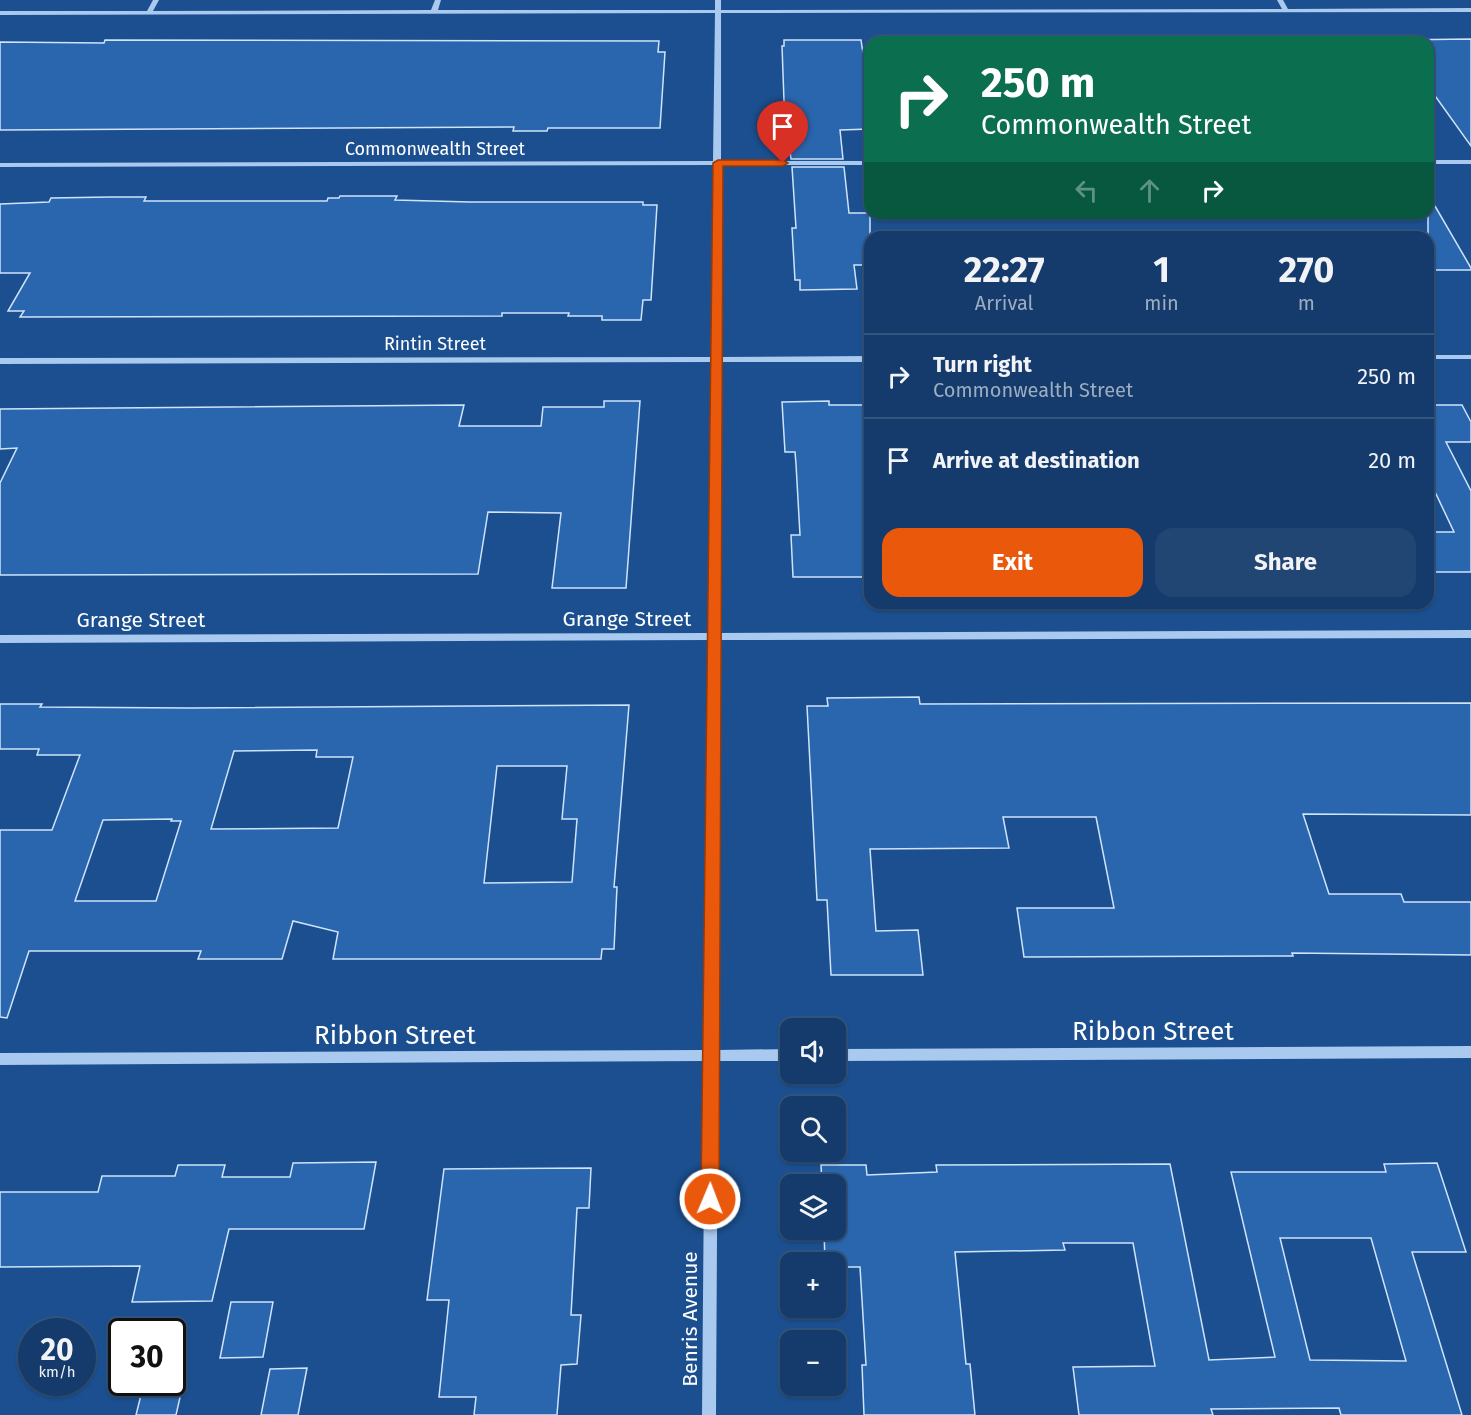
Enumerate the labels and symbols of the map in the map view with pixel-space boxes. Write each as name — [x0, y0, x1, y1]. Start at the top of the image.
pin — [757, 101, 808, 163]
street label: Commonwealth Street — [345, 138, 526, 160]
street label: Rintin Street — [384, 333, 487, 355]
street label: Grange Street — [563, 606, 692, 632]
street label: Grange Street — [77, 607, 206, 633]
street label: Ribbon Street — [1072, 1016, 1235, 1047]
street label: Ribbon Street — [314, 1020, 477, 1051]
position arrow — [678, 1167, 742, 1231]
street label: Benris Avenue — [677, 1251, 703, 1387]
speed limit sign: 30 — [108, 1318, 186, 1396]

